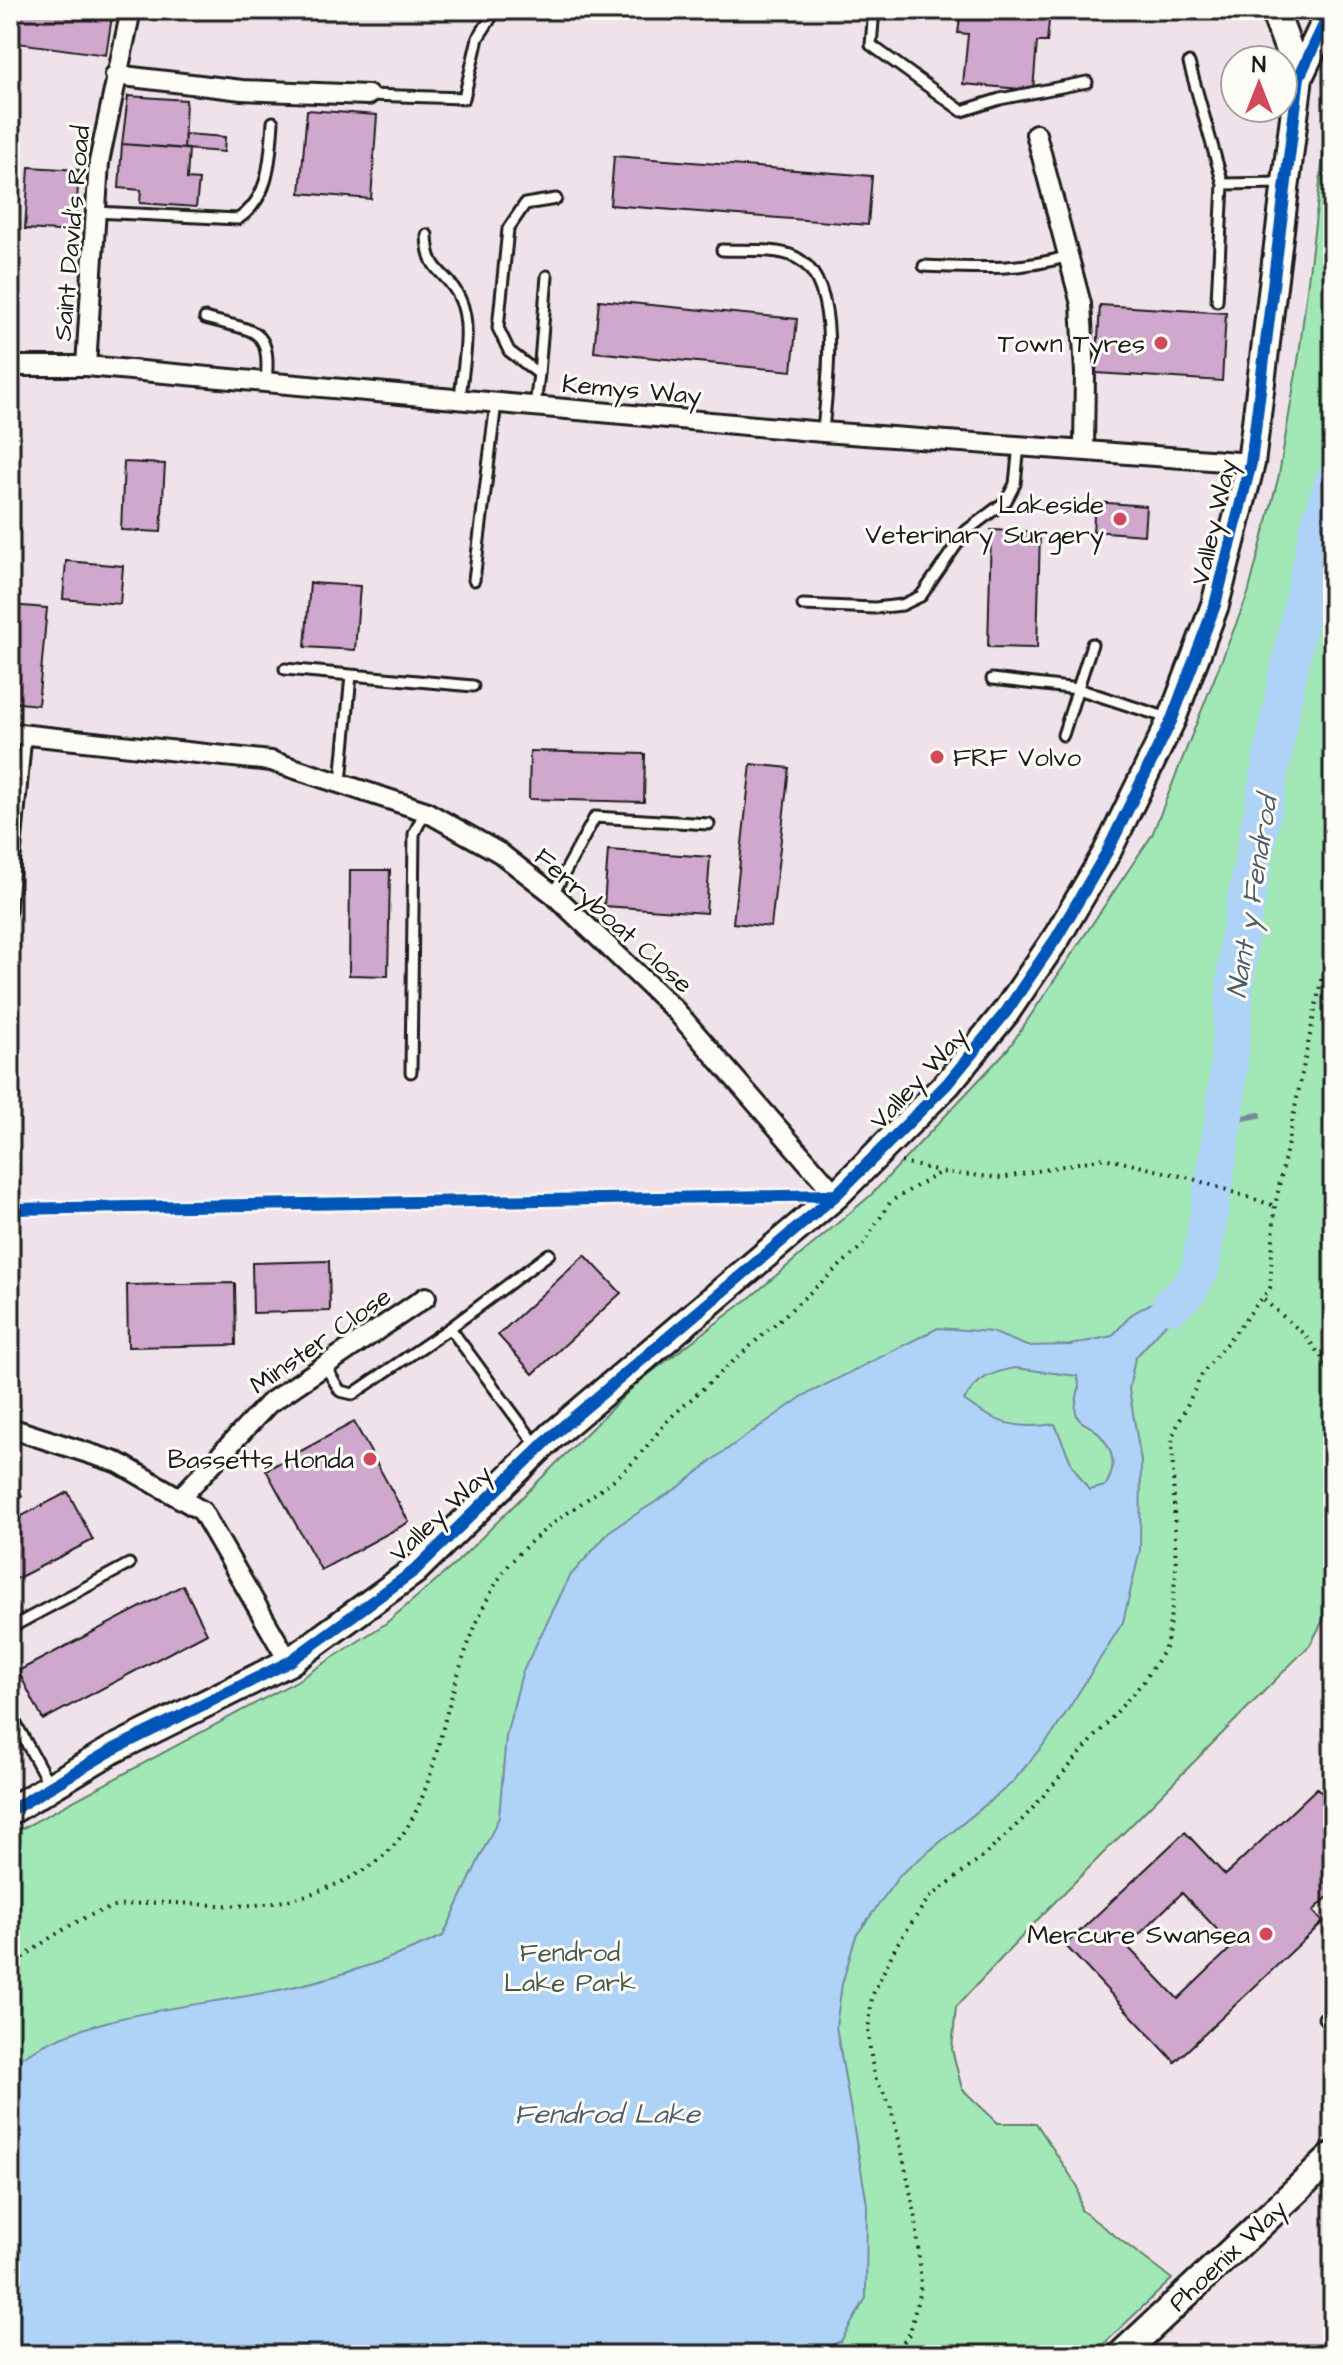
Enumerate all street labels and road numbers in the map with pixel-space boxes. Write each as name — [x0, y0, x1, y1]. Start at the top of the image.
street label: Saint David's Road — [45, 124, 99, 342]
street label: Kemys Way — [561, 366, 703, 416]
street label: Valley Way — [1182, 456, 1248, 589]
street label: Ferryboat Close — [525, 840, 701, 1003]
street label: Valley Way — [862, 1019, 977, 1139]
street label: Minster Close — [243, 1279, 399, 1403]
street label: Valley Way — [381, 1457, 501, 1572]
street label: Phoenix Way — [1161, 2192, 1296, 2321]

